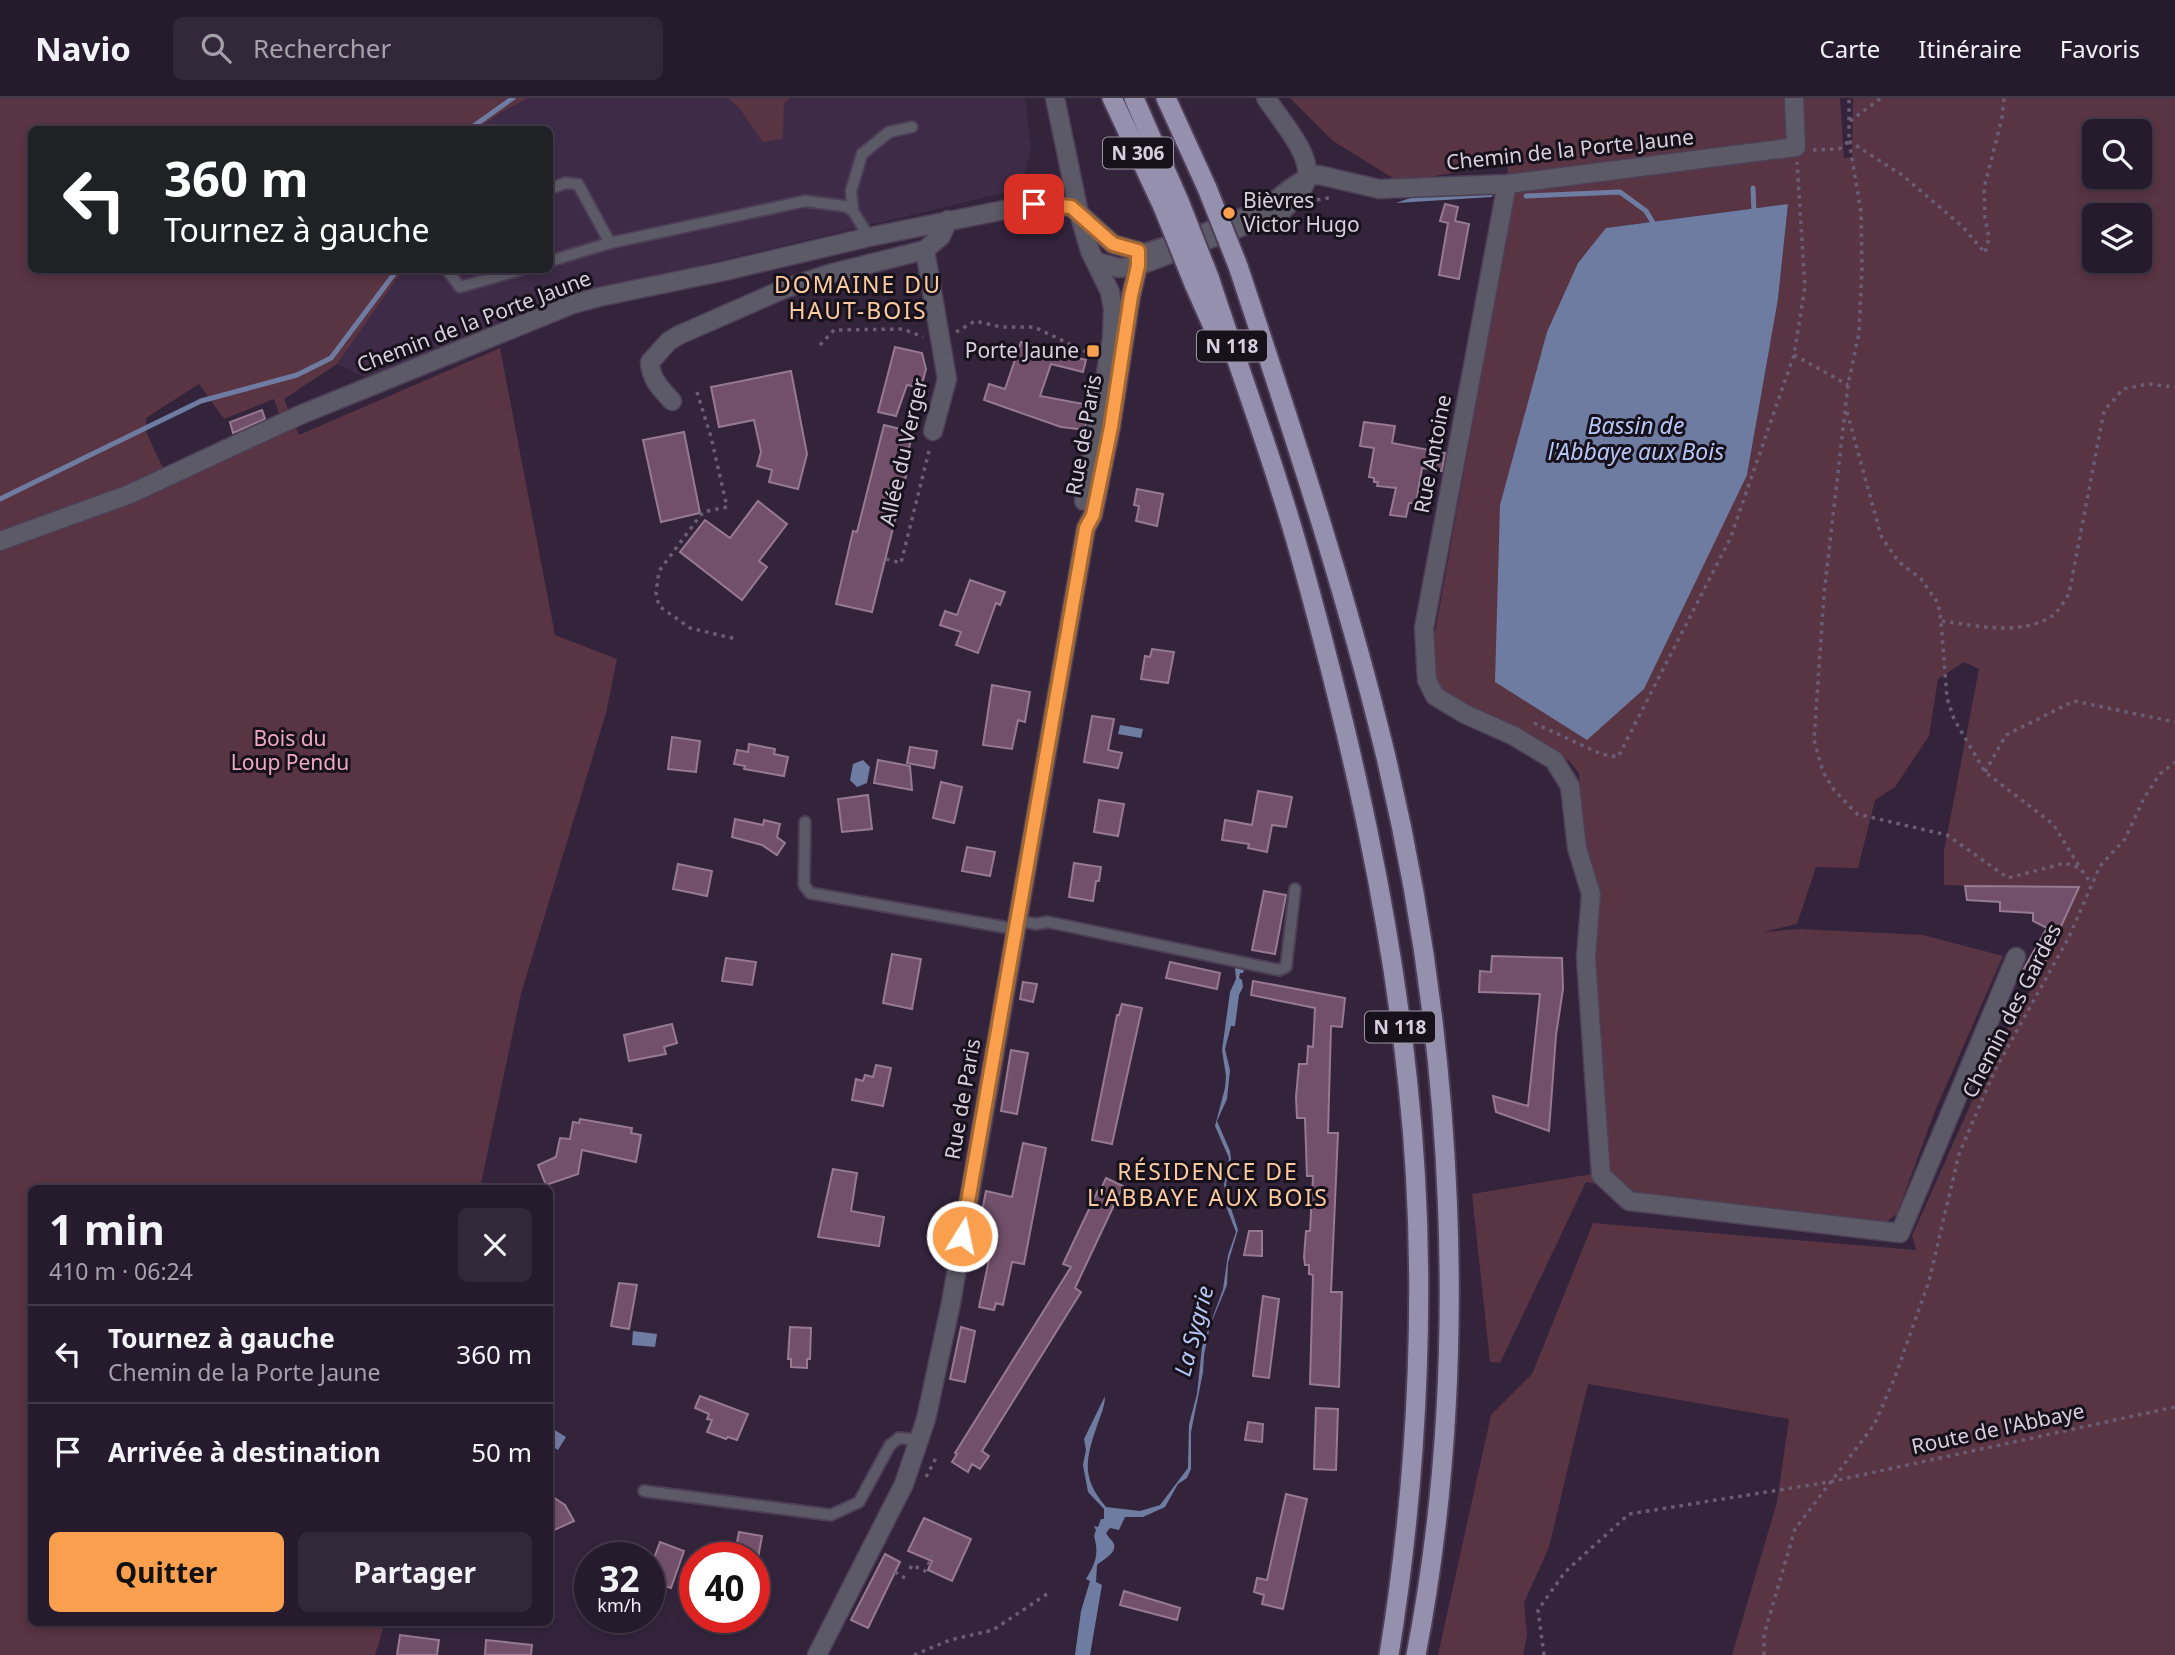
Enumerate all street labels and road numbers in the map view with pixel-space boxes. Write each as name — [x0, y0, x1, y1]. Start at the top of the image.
street label: Chemin de la Porte Jaune — [1445, 122, 1695, 176]
road number: N 306 — [1103, 138, 1173, 168]
street label: Chemin de la Porte Jaune — [353, 263, 595, 379]
road number: N 118 — [1197, 330, 1267, 362]
street label: Rue de Paris — [1059, 372, 1107, 497]
street label: Allée du Verger — [872, 375, 934, 528]
street label: Rue Antoine — [1407, 392, 1457, 516]
street label: Chemin des Gardes — [1955, 919, 2067, 1102]
road number: N 118 — [1365, 1012, 1435, 1043]
street label: Rue de Paris — [938, 1036, 986, 1161]
street label: Route de l'Abbaye — [1909, 1396, 2087, 1460]

